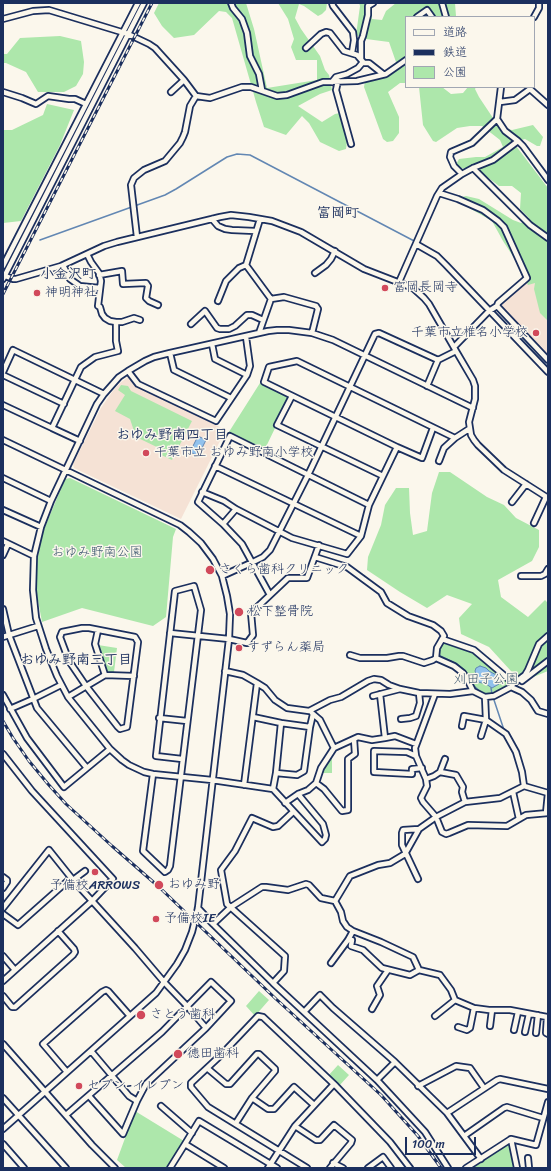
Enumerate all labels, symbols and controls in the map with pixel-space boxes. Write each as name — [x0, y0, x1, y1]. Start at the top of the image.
legend — [405, 16, 535, 88]
text: 道路 — [443, 21, 467, 43]
text: 鉄道 — [443, 41, 467, 63]
text: 公園 — [443, 61, 467, 83]
district label: 富岡町 — [317, 205, 359, 221]
district label: 小金沢町 — [40, 266, 96, 282]
place label: 富岡長岡寺 — [393, 280, 458, 296]
marker: 富岡長岡寺 — [380, 283, 390, 293]
place label: 神明神社 — [45, 285, 97, 301]
marker: 神明神社 — [32, 288, 42, 298]
place label: 千葉市立椎名小学校 — [411, 325, 528, 341]
marker: 千葉市立椎名小学校 — [531, 328, 541, 338]
district label: おゆみ野南四丁目 — [116, 427, 228, 443]
place label: 千葉市立 おゆみ野南小学校 — [154, 445, 313, 461]
marker: 千葉市立 おゆみ野南小学校 — [141, 448, 151, 458]
park label: おゆみ野南公園 — [52, 545, 142, 561]
place label: さくら歯科クリニック — [219, 562, 349, 578]
marker: さくら歯科クリニック — [204, 564, 216, 576]
place label: 松下整骨院 — [248, 604, 313, 620]
marker: 松下整骨院 — [233, 606, 245, 618]
place label: すずらん薬局 — [247, 640, 325, 656]
marker: すずらん薬局 — [234, 643, 244, 653]
district label: おゆみ野南三丁目 — [20, 652, 132, 668]
park label: 刈田子公園 — [454, 672, 518, 688]
marker: 予備校ARROWS — [90, 867, 100, 877]
place label: おゆみ野 — [168, 877, 220, 893]
place label: 予備校ARROWS — [50, 878, 140, 894]
marker: おゆみ野 — [153, 879, 165, 891]
place label: 予備校IE — [164, 911, 215, 927]
marker: 予備校IE — [151, 914, 161, 924]
place label: さとう歯科 — [150, 1007, 215, 1023]
marker: さとう歯科 — [135, 1009, 147, 1021]
place label: 徳田歯科 — [187, 1046, 239, 1062]
marker: 徳田歯科 — [172, 1048, 184, 1060]
place label: セブン-イレブン — [87, 1078, 184, 1094]
marker: セブン-イレブン — [74, 1081, 84, 1091]
scale bar — [407, 1129, 478, 1155]
text: 100 m — [412, 1133, 445, 1155]

